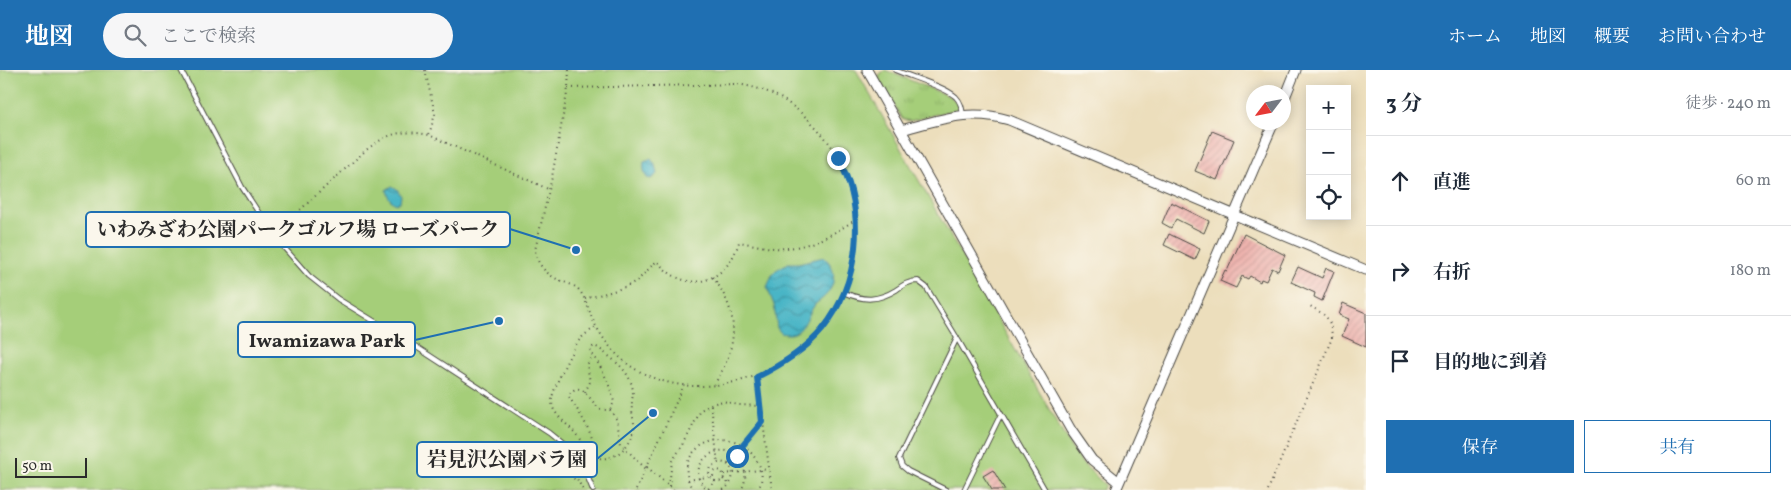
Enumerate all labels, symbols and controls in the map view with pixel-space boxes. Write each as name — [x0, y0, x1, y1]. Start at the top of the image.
search box — [103, 13, 453, 58]
text: 地図 — [25, 21, 73, 55]
icon: search — [121, 21, 149, 49]
text: ここで検索 — [161, 24, 256, 50]
text: ホーム — [1448, 25, 1502, 50]
text: 地図 — [1530, 25, 1566, 50]
text: 概要 — [1594, 25, 1630, 50]
text: お問い合わせ — [1658, 25, 1766, 50]
north arrow — [1246, 85, 1291, 130]
map controls — [1306, 85, 1351, 220]
button: + — [1306, 85, 1351, 130]
text: 3 分 — [1386, 90, 1422, 119]
text: 徒歩 · 240 m — [1685, 93, 1771, 115]
button: − — [1306, 130, 1351, 175]
route end — [827, 147, 850, 170]
icon: ahead — [1386, 167, 1414, 195]
text: 直進 — [1433, 170, 1471, 196]
text: 60 m — [1736, 170, 1771, 192]
button: locate — [1306, 175, 1351, 220]
callout: いわみざわ公園パークゴルフ場 ローズパーク — [86, 212, 510, 247]
text: いわみざわ公園パークゴルフ場 ローズパーク — [97, 217, 499, 245]
icon: right — [1386, 257, 1414, 285]
text: 右折 — [1433, 260, 1471, 286]
text: 180 m — [1730, 260, 1771, 282]
callout: Iwamizawa Park — [238, 322, 415, 357]
text: Iwamizawa Park — [249, 328, 405, 356]
icon: arrive — [1386, 347, 1414, 375]
text: 目的地に到着 — [1433, 350, 1547, 376]
button: 保存 — [1386, 420, 1574, 473]
button: 共有 — [1584, 420, 1771, 473]
callout: 岩見沢公園バラ園 — [417, 442, 597, 477]
route start — [726, 445, 749, 468]
text: 岩見沢公園バラ園 — [427, 447, 587, 475]
scale bar — [15, 455, 88, 478]
text: 50 m — [22, 457, 52, 476]

